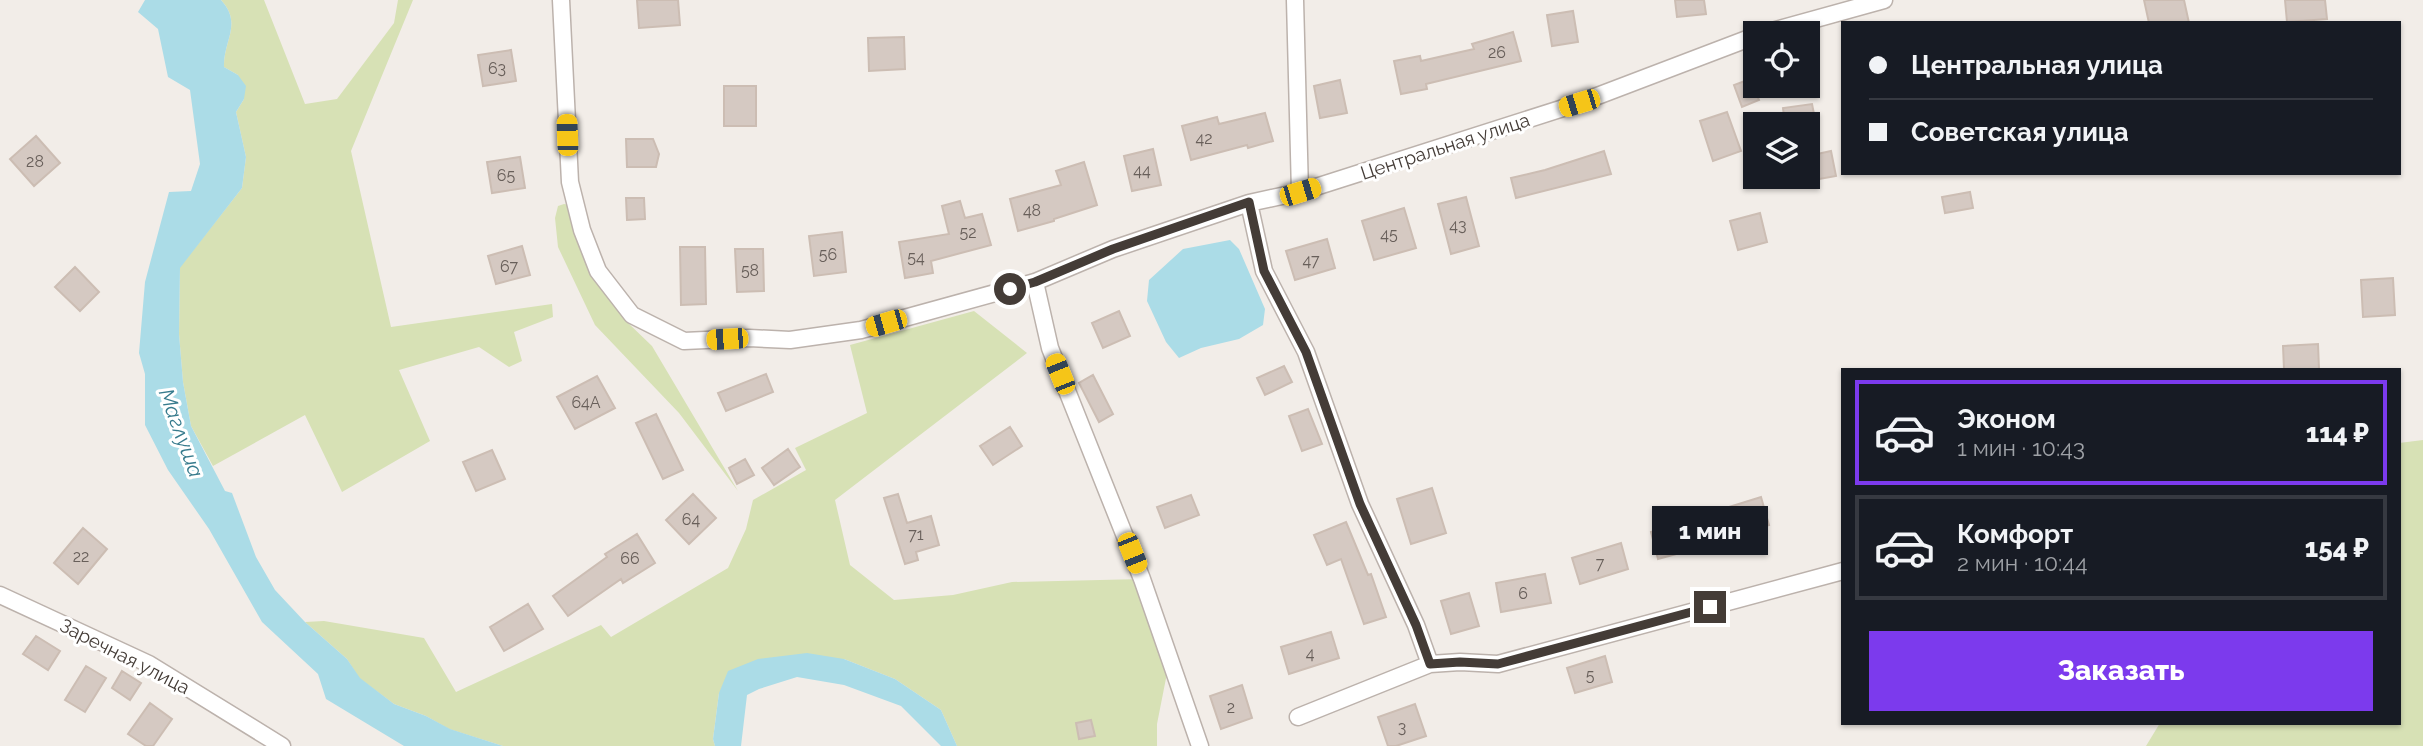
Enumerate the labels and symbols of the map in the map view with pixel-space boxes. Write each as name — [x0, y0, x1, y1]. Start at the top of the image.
house number: 26 — [1488, 43, 1506, 62]
house number: 63 — [488, 59, 506, 78]
car — [1556, 87, 1603, 119]
street label: Центральная улица — [1358, 108, 1532, 184]
car — [556, 114, 579, 156]
house number: 42 — [1195, 129, 1213, 148]
house number: 28 — [26, 152, 44, 171]
house number: 44 — [1133, 161, 1151, 180]
house number: 65 — [497, 166, 515, 185]
car — [1277, 176, 1324, 208]
house number: 48 — [1023, 201, 1041, 220]
house number: 43 — [1449, 216, 1467, 235]
house number: 52 — [959, 223, 977, 242]
house number: 45 — [1380, 225, 1398, 244]
house number: 56 — [819, 245, 837, 264]
house number: 54 — [907, 248, 925, 267]
house number: 47 — [1302, 251, 1320, 270]
house number: 67 — [500, 257, 519, 276]
house number: 58 — [741, 261, 759, 280]
route start — [994, 273, 1026, 305]
car — [863, 307, 910, 339]
car — [706, 327, 749, 351]
car — [1043, 351, 1078, 397]
water label: Маглуша — [154, 385, 209, 481]
house number: 64А — [571, 393, 601, 412]
callout: 1 мин — [1652, 505, 1768, 554]
house number: 64 — [682, 510, 700, 529]
house number: 71 — [908, 525, 924, 544]
car — [1115, 530, 1150, 576]
house number: 22 — [73, 547, 89, 566]
house number: 66 — [620, 549, 640, 568]
house number: 7 — [1596, 554, 1605, 573]
house number: 6 — [1518, 584, 1528, 603]
route end — [1694, 591, 1726, 623]
street label: Заречная улица — [56, 614, 194, 698]
house number: 4 — [1306, 644, 1315, 663]
house number: 5 — [1586, 666, 1595, 685]
house number: 2 — [1227, 698, 1235, 717]
house number: 3 — [1398, 718, 1406, 737]

